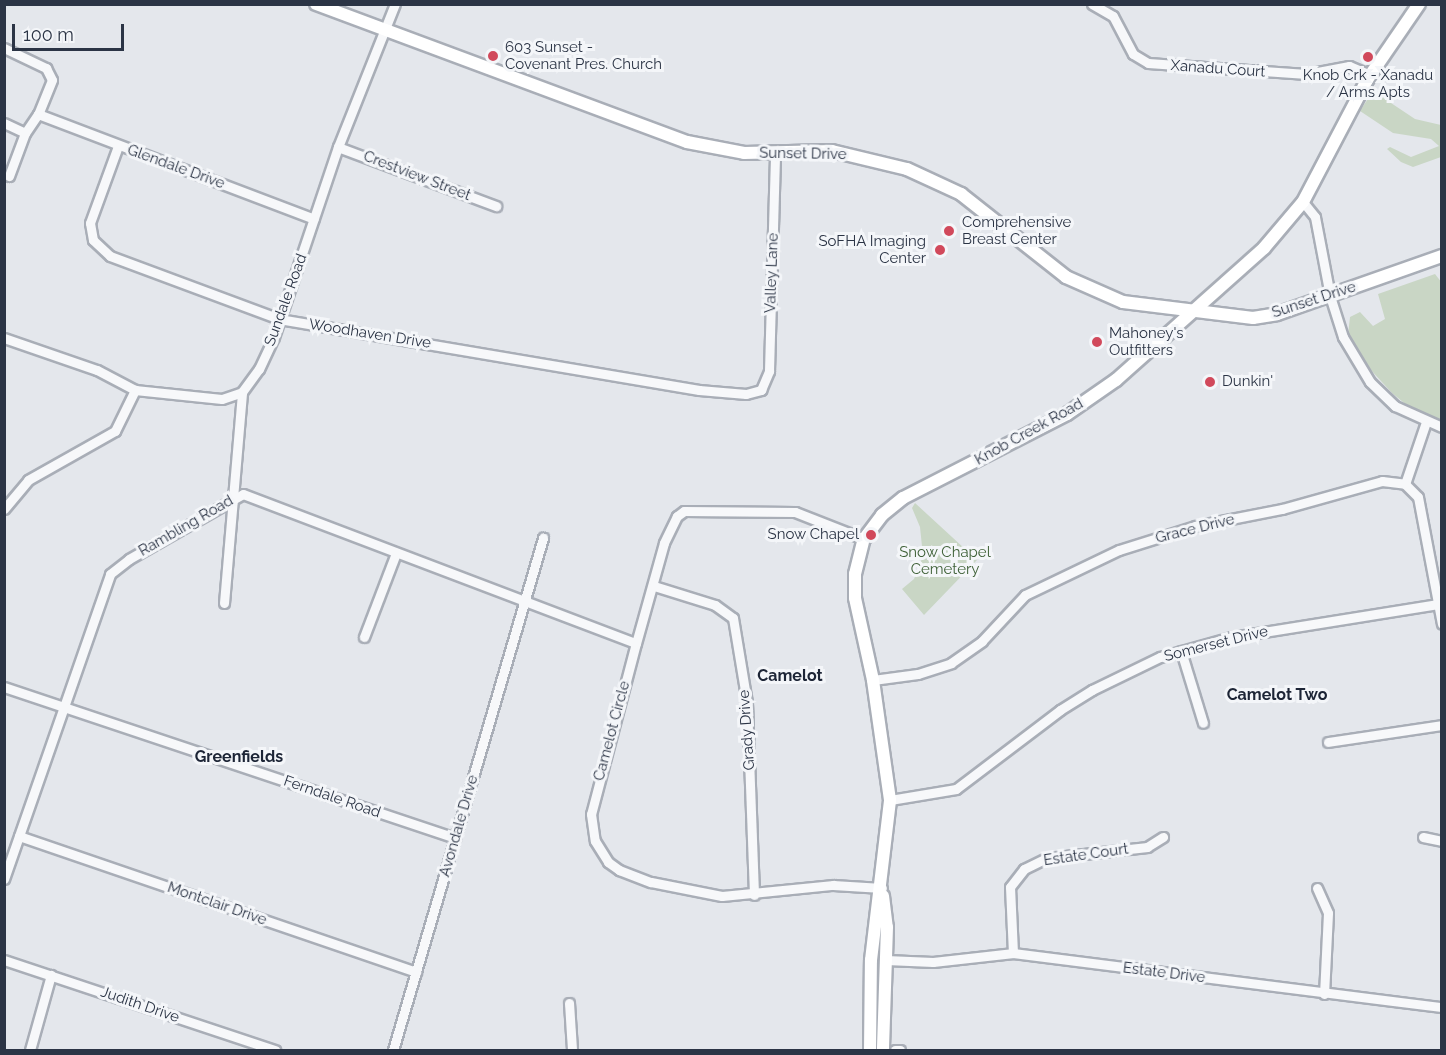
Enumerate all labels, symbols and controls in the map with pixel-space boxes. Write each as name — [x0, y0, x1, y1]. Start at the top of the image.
scale bar — [15, 12, 128, 50]
text: 100 m — [23, 24, 74, 45]
place label: 603 Sunset - Covenant Pres. Church — [505, 38, 662, 73]
marker: 603 Sunset - Covenant Pres. Church — [486, 49, 500, 63]
marker: Knob Crk - Xanadu / Arms Apts — [1361, 50, 1375, 64]
street label: Xanadu Court — [1170, 57, 1266, 81]
place label: Knob Crk - Xanadu / Arms Apts — [1303, 66, 1433, 101]
street label: Glendale Drive — [125, 141, 227, 193]
street label: Sunset Drive — [759, 144, 847, 164]
street label: Crestview Street — [361, 147, 473, 205]
place label: Comprehensive Breast Center — [962, 213, 1071, 248]
marker: Comprehensive Breast Center — [940, 222, 958, 240]
street label: Valley Lane — [762, 232, 782, 314]
place label: SoFHA Imaging Center — [818, 232, 926, 267]
marker: SoFHA Imaging Center — [931, 241, 949, 259]
street label: Sundale Road — [261, 251, 311, 349]
street label: Sunset Drive — [1270, 278, 1358, 322]
street label: Woodhaven Drive — [308, 315, 432, 353]
place label: Mahoney's Outfitters — [1109, 324, 1183, 359]
marker: Mahoney's Outfitters — [1090, 335, 1104, 349]
place label: Dunkin' — [1222, 373, 1273, 391]
marker: Dunkin' — [1203, 375, 1217, 389]
street label: Knob Creek Road — [972, 395, 1086, 469]
street label: Rambling Road — [136, 492, 236, 560]
street label: Grace Drive — [1154, 511, 1236, 547]
place label: Snow Chapel — [767, 526, 859, 544]
marker: Snow Chapel — [864, 528, 878, 542]
park label: Snow Chapel Cemetery — [899, 543, 991, 578]
street label: Somerset Drive — [1162, 622, 1270, 666]
district label: Camelot — [757, 666, 823, 686]
street label: Camelot Circle — [590, 679, 634, 783]
district label: Camelot Two — [1226, 685, 1328, 705]
street label: Grady Drive — [735, 689, 759, 771]
district label: Greenfields — [195, 747, 283, 767]
street label: Ferndale Road — [281, 772, 383, 822]
street label: Avondale Drive — [436, 773, 482, 879]
street label: Estate Court — [1042, 840, 1130, 870]
street label: Montclair Drive — [165, 879, 269, 929]
street label: Estate Drive — [1122, 959, 1206, 987]
street label: Judith Drive — [98, 983, 182, 1027]

